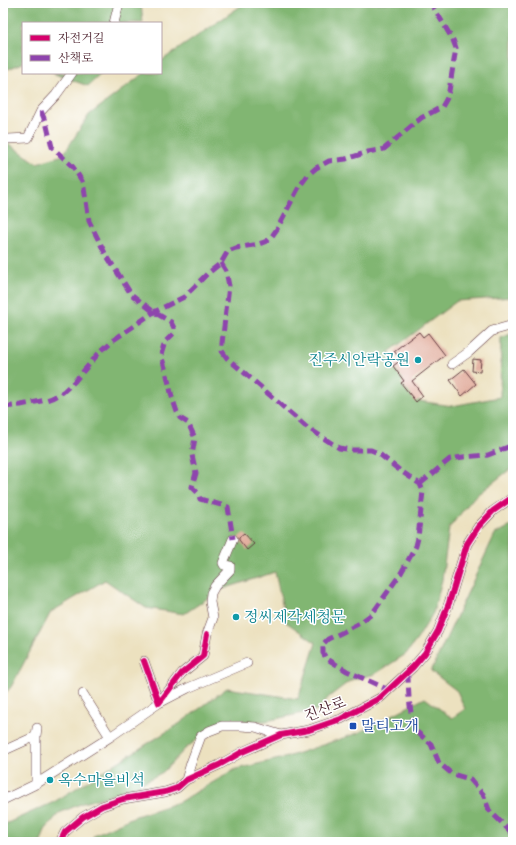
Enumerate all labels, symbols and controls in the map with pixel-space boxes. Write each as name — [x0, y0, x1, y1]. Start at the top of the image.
legend — [22, 22, 162, 74]
text: 자전거길 — [58, 31, 104, 46]
text: 산책로 — [58, 51, 93, 66]
place label: 진주시안락공원 — [309, 351, 410, 370]
marker: 진주시안락공원 — [413, 355, 423, 365]
place label: 정씨제각세청문 — [244, 608, 346, 627]
marker: 정씨제각세청문 — [231, 612, 241, 622]
street label: 진산로 — [301, 693, 349, 726]
place label: 말티고개 — [361, 717, 419, 736]
marker: 말티고개 — [348, 721, 358, 731]
place label: 옥수마을비석 — [58, 771, 145, 790]
marker: 옥수마을비석 — [45, 775, 55, 785]

